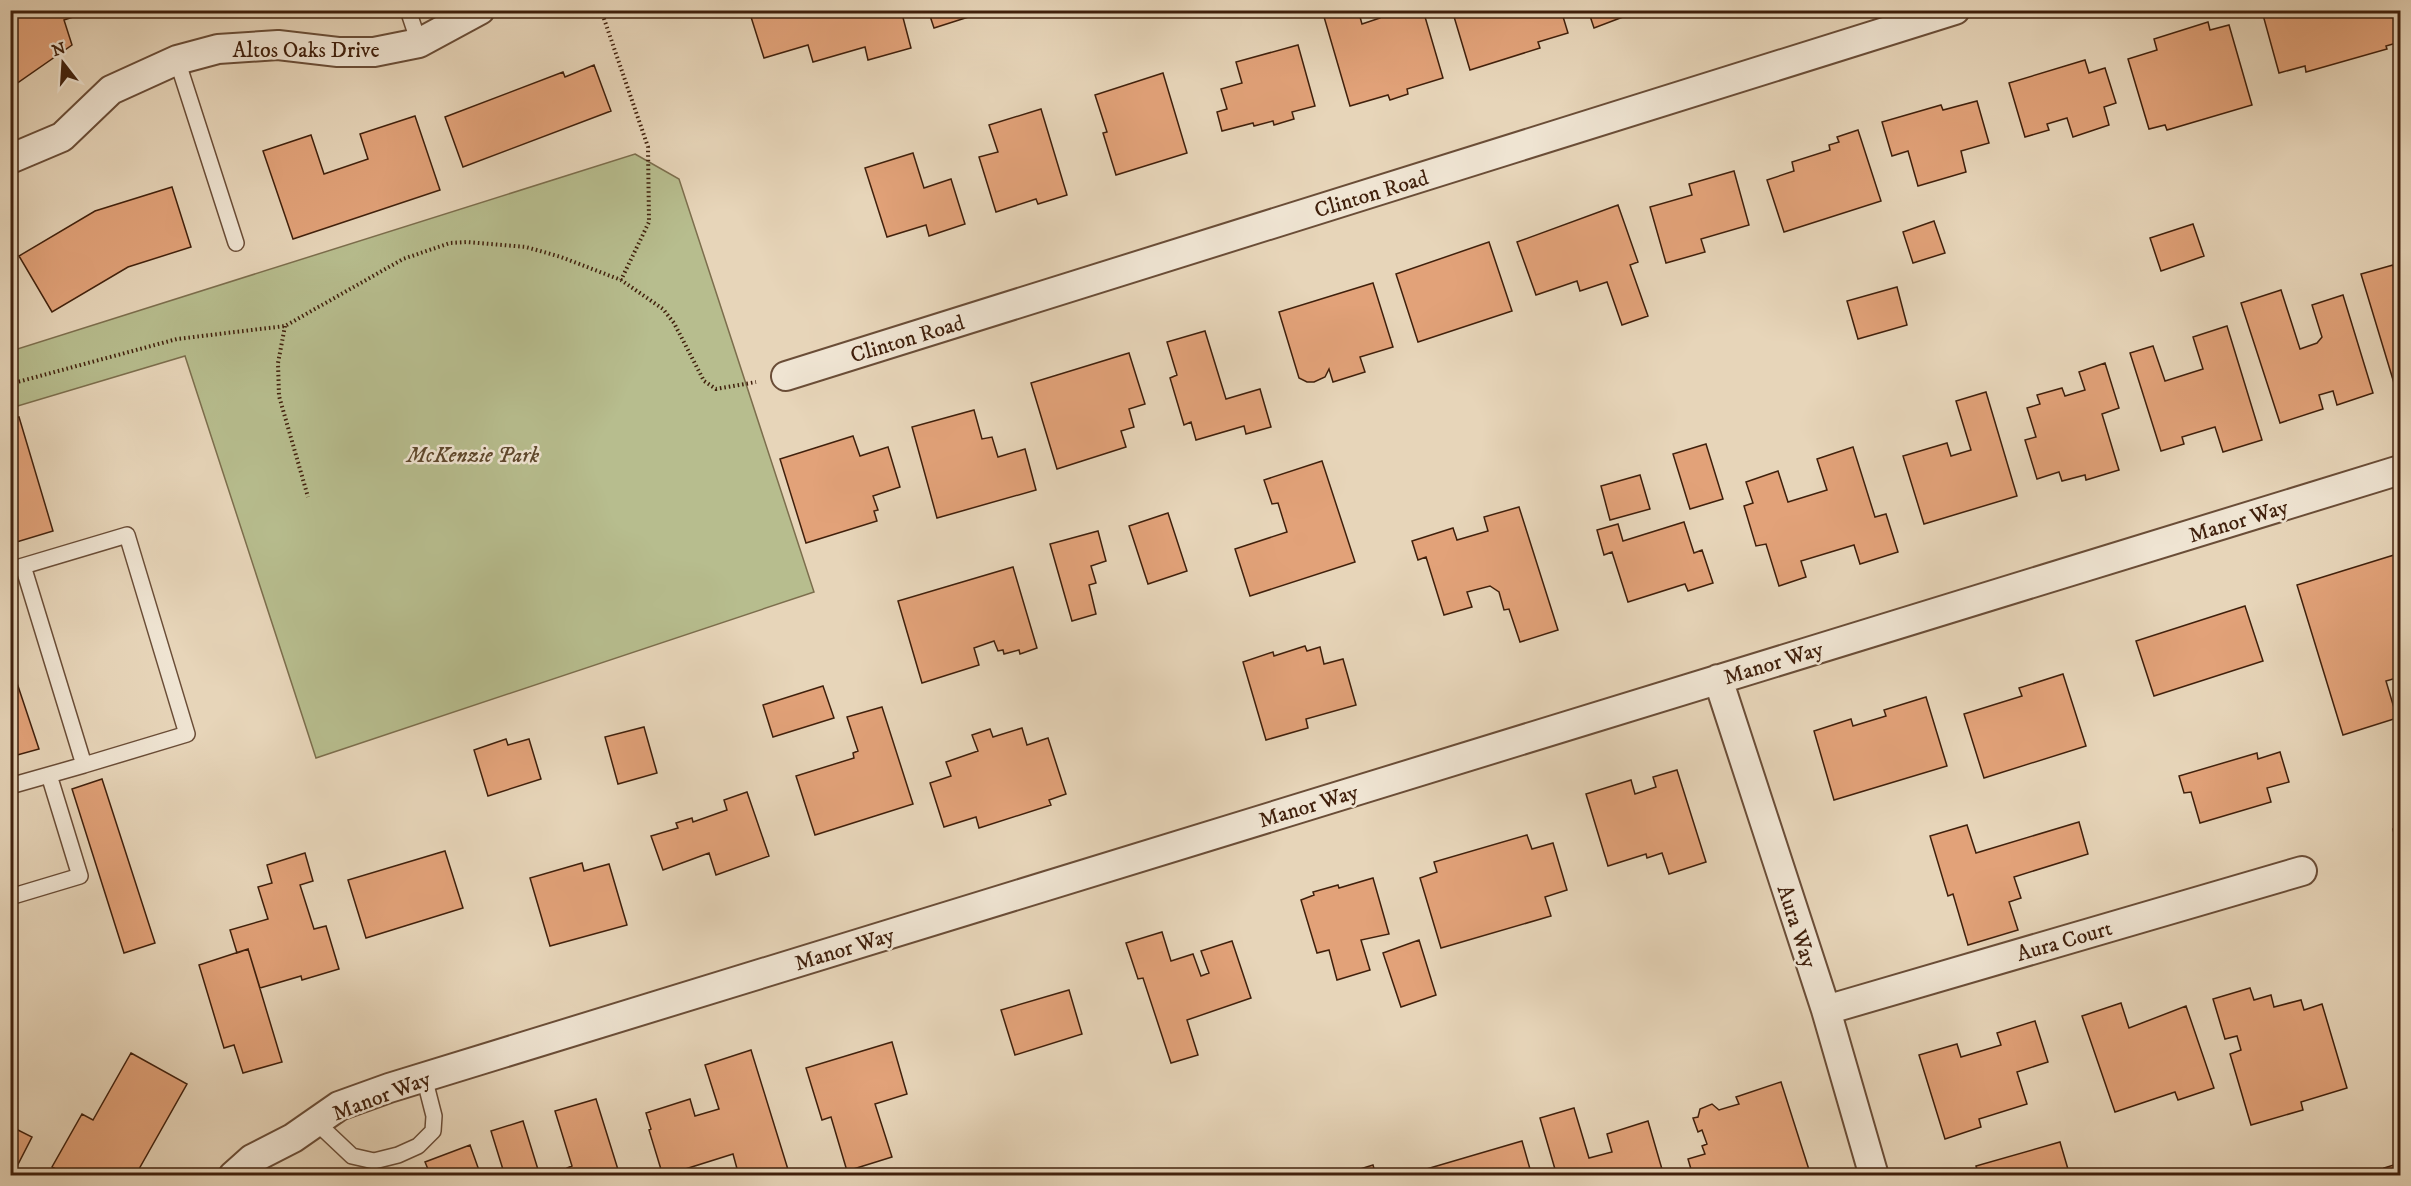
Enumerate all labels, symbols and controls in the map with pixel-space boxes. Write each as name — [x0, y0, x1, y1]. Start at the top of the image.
north arrow — [33, 33, 93, 93]
street label: Altos Oaks Drive — [232, 37, 380, 64]
text: N — [50, 38, 68, 61]
street label: Clinton Road — [1311, 164, 1432, 225]
street label: Clinton Road — [847, 309, 968, 370]
park label: McKenzie Park — [405, 442, 540, 469]
street label: Manor Way — [2185, 493, 2292, 549]
street label: Manor Way — [1720, 635, 1827, 691]
street label: Manor Way — [1255, 778, 1362, 834]
street label: Aura Way — [1771, 882, 1823, 972]
street label: Aura Court — [2014, 915, 2115, 968]
street label: Manor Way — [791, 921, 898, 977]
street label: Manor Way — [329, 1065, 435, 1127]

